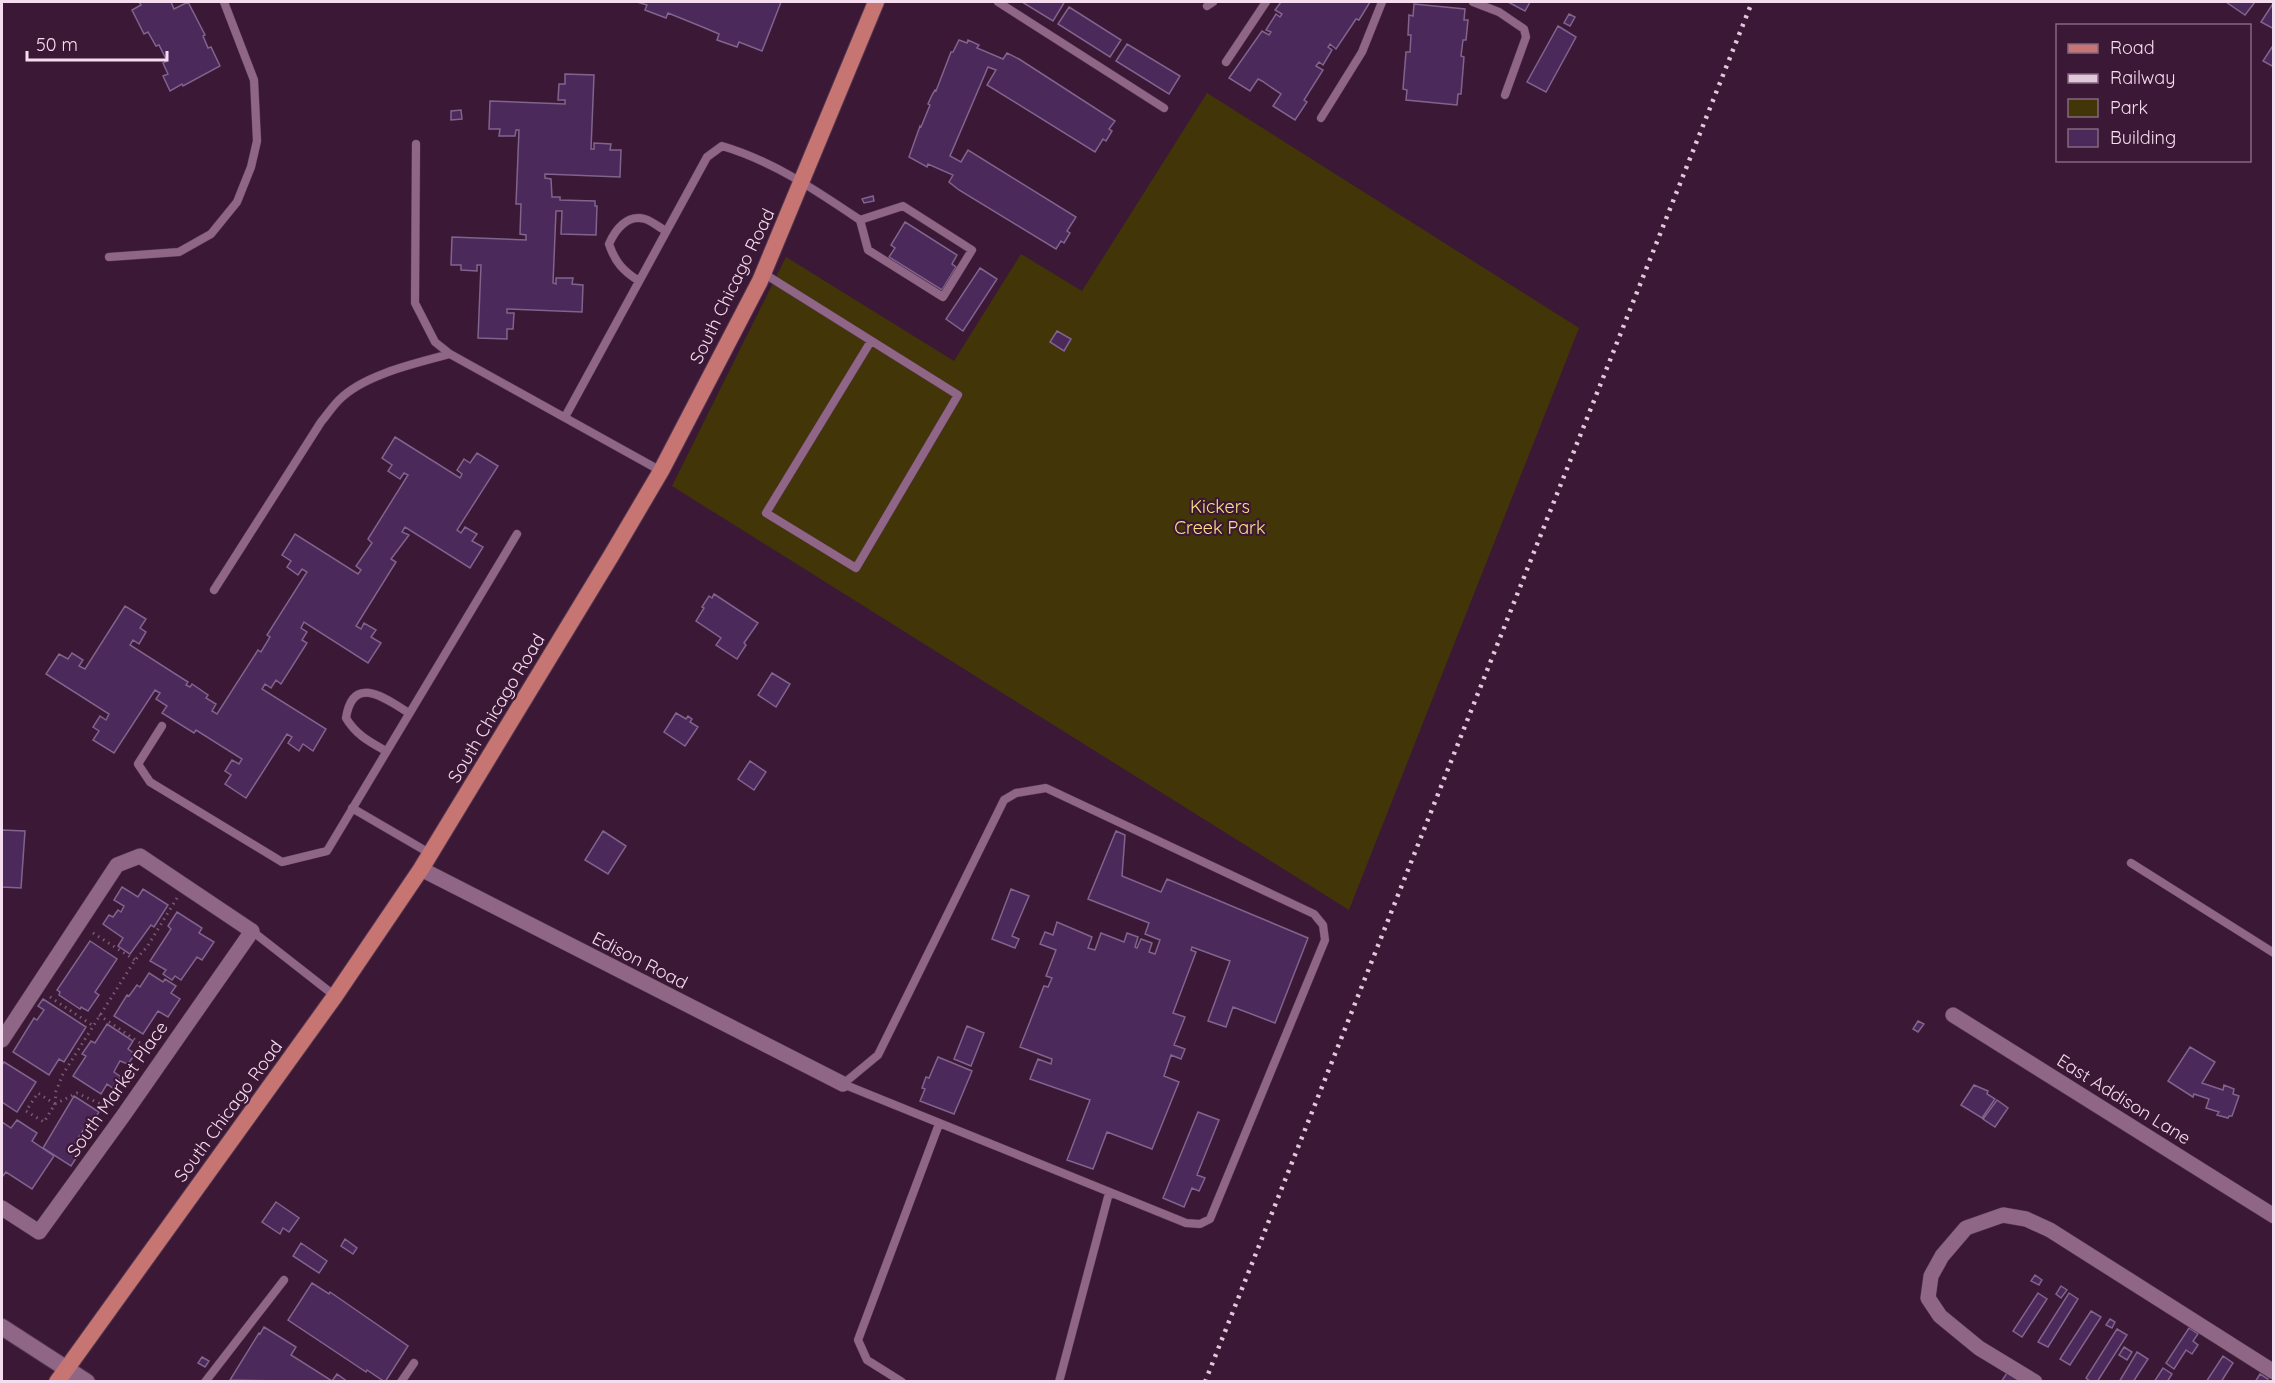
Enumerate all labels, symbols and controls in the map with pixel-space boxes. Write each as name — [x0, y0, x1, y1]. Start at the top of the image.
scale bar — [27, 24, 166, 62]
legend — [2056, 24, 2251, 162]
text: 50 m — [36, 33, 78, 56]
text: Road — [2110, 36, 2155, 59]
text: Railway — [2110, 66, 2176, 89]
text: Park — [2110, 96, 2148, 119]
text: Building — [2110, 126, 2176, 149]
street label: South Chicago Road — [684, 205, 780, 367]
park label: Kickers Creek Park — [1174, 495, 1266, 539]
street label: South Chicago Road — [442, 629, 550, 787]
street label: Edison Road — [588, 926, 692, 994]
street label: South Market Place — [61, 1017, 173, 1161]
street label: South Chicago Road — [169, 1036, 287, 1186]
street label: East Addison Lane — [2053, 1049, 2195, 1149]

